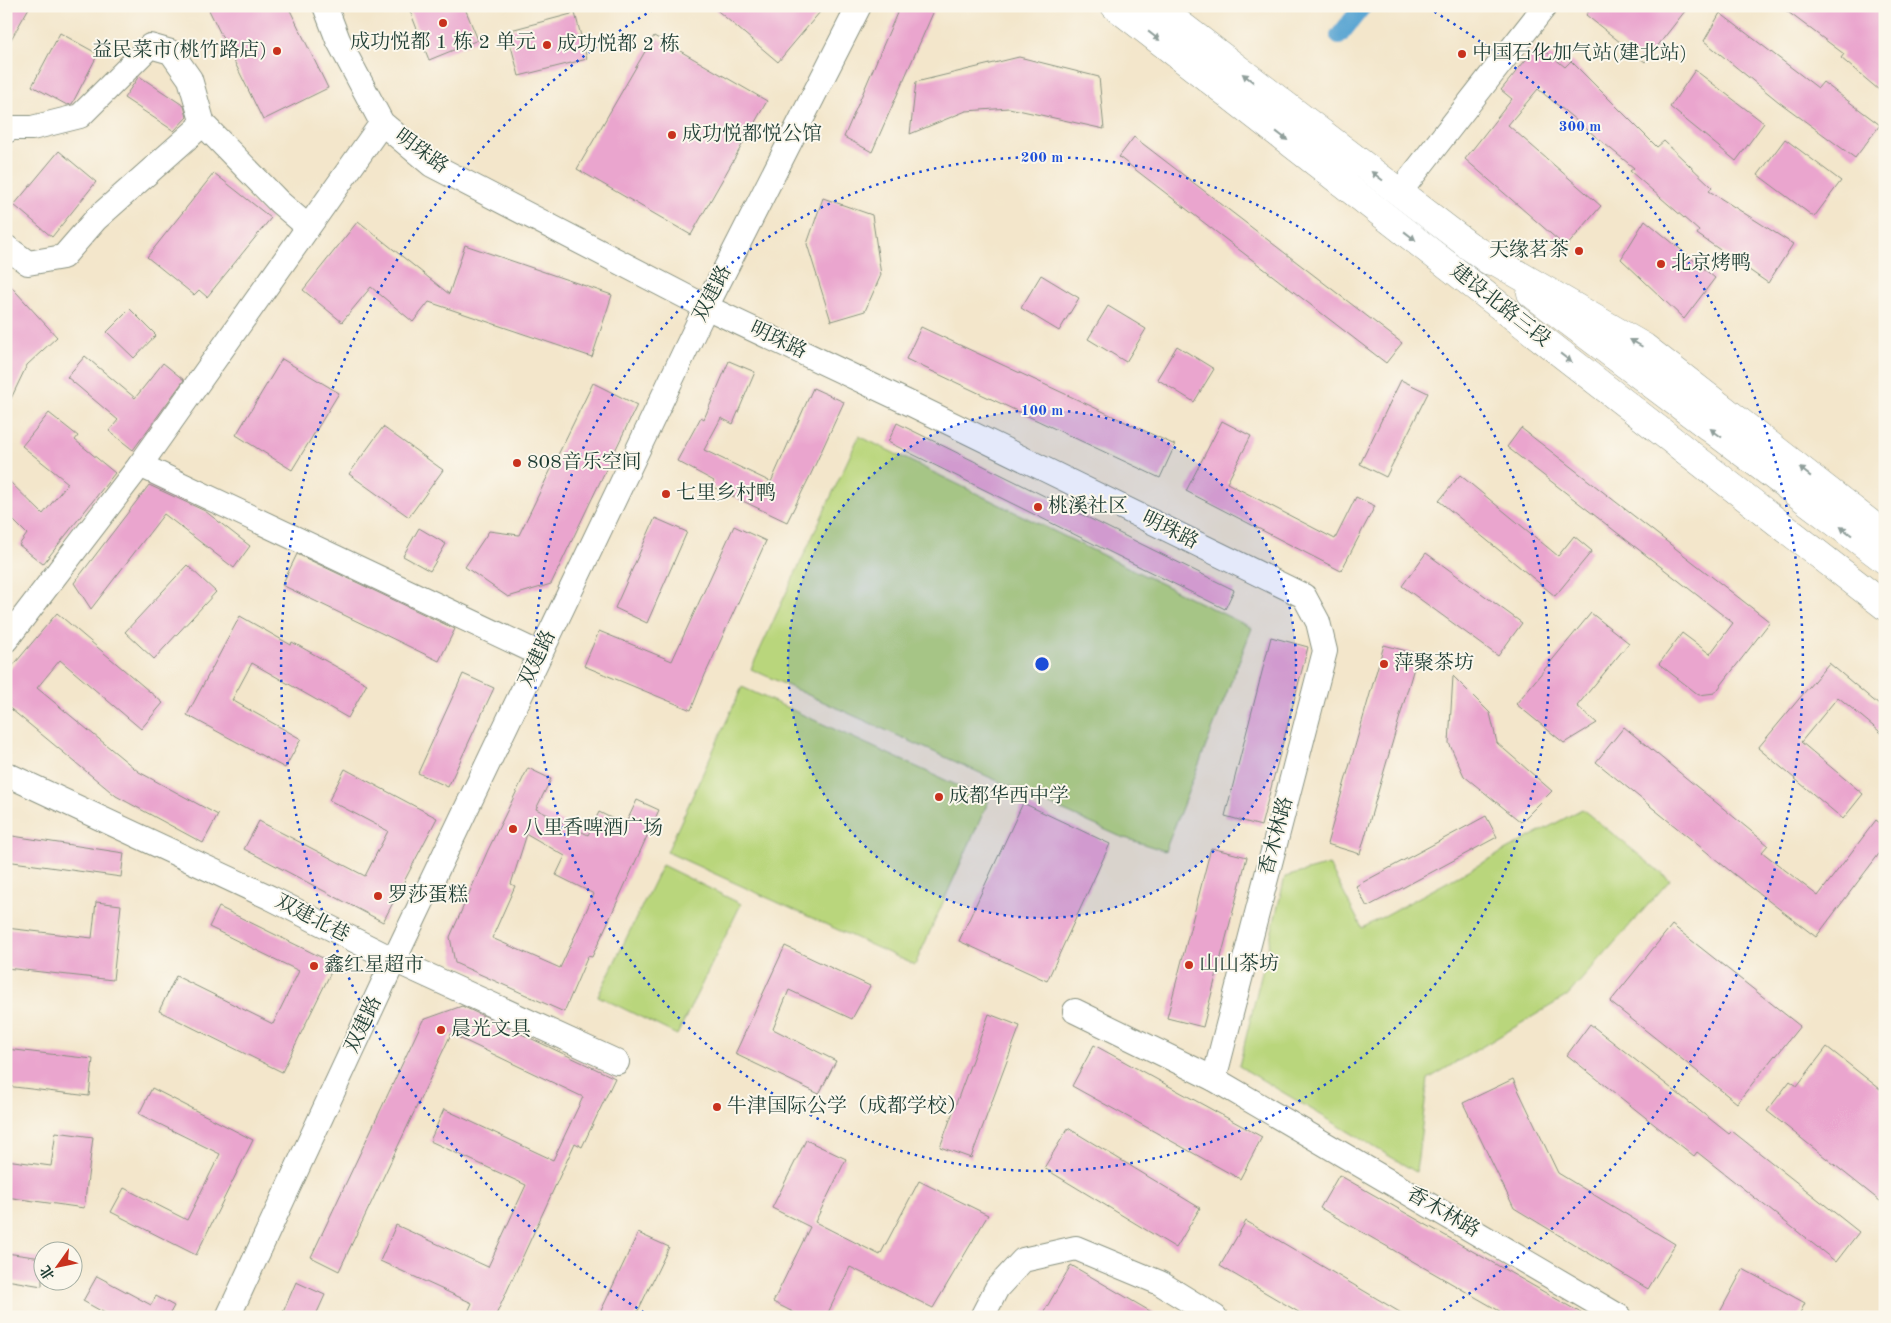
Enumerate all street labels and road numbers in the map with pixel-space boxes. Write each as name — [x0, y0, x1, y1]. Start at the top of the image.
street label: 明珠路 — [391, 125, 452, 178]
street label: 建设北路三段 — [1447, 260, 1555, 351]
street label: 双建路 — [689, 262, 736, 325]
street label: 明珠路 — [747, 317, 810, 363]
street label: 明珠路 — [1139, 507, 1202, 553]
street label: 双建路 — [514, 627, 560, 690]
street label: 香木林路 — [1255, 794, 1297, 877]
street label: 双建北巷 — [272, 890, 353, 946]
street label: 双建路 — [340, 993, 386, 1056]
street label: 香木林路 — [1403, 1183, 1484, 1242]

